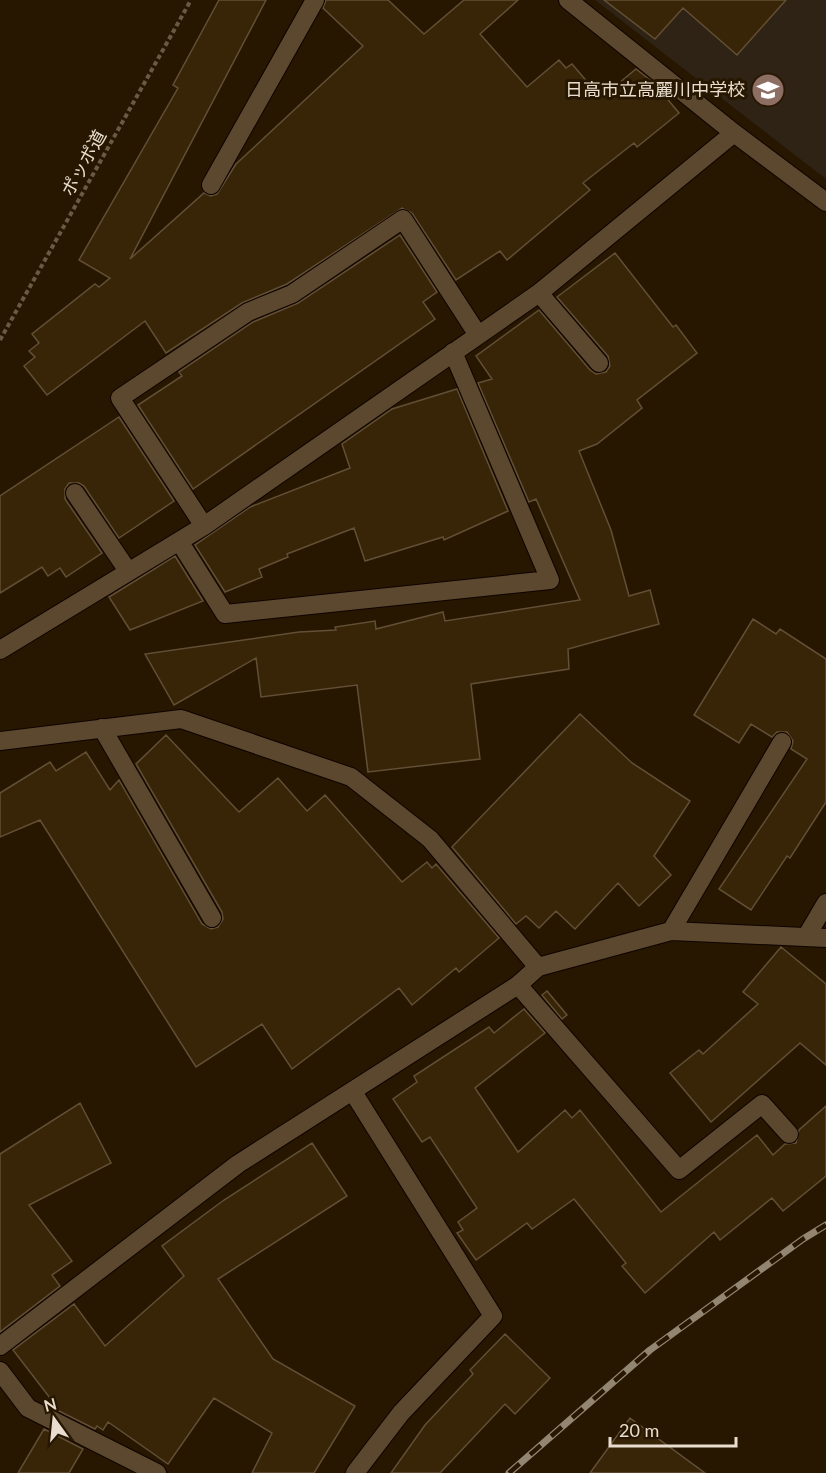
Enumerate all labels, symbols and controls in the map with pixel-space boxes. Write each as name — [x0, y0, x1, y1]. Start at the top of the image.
school or university icon: 日高市立高麗川中学校 — [750, 72, 786, 108]
place label: 日高市立高麗川中学校 — [565, 78, 745, 100]
street label: ポッポ道 — [56, 126, 110, 199]
north arrow — [24, 1389, 84, 1449]
text: N — [42, 1393, 58, 1415]
scale bar — [610, 1410, 736, 1448]
text: 20 m — [619, 1419, 659, 1441]

